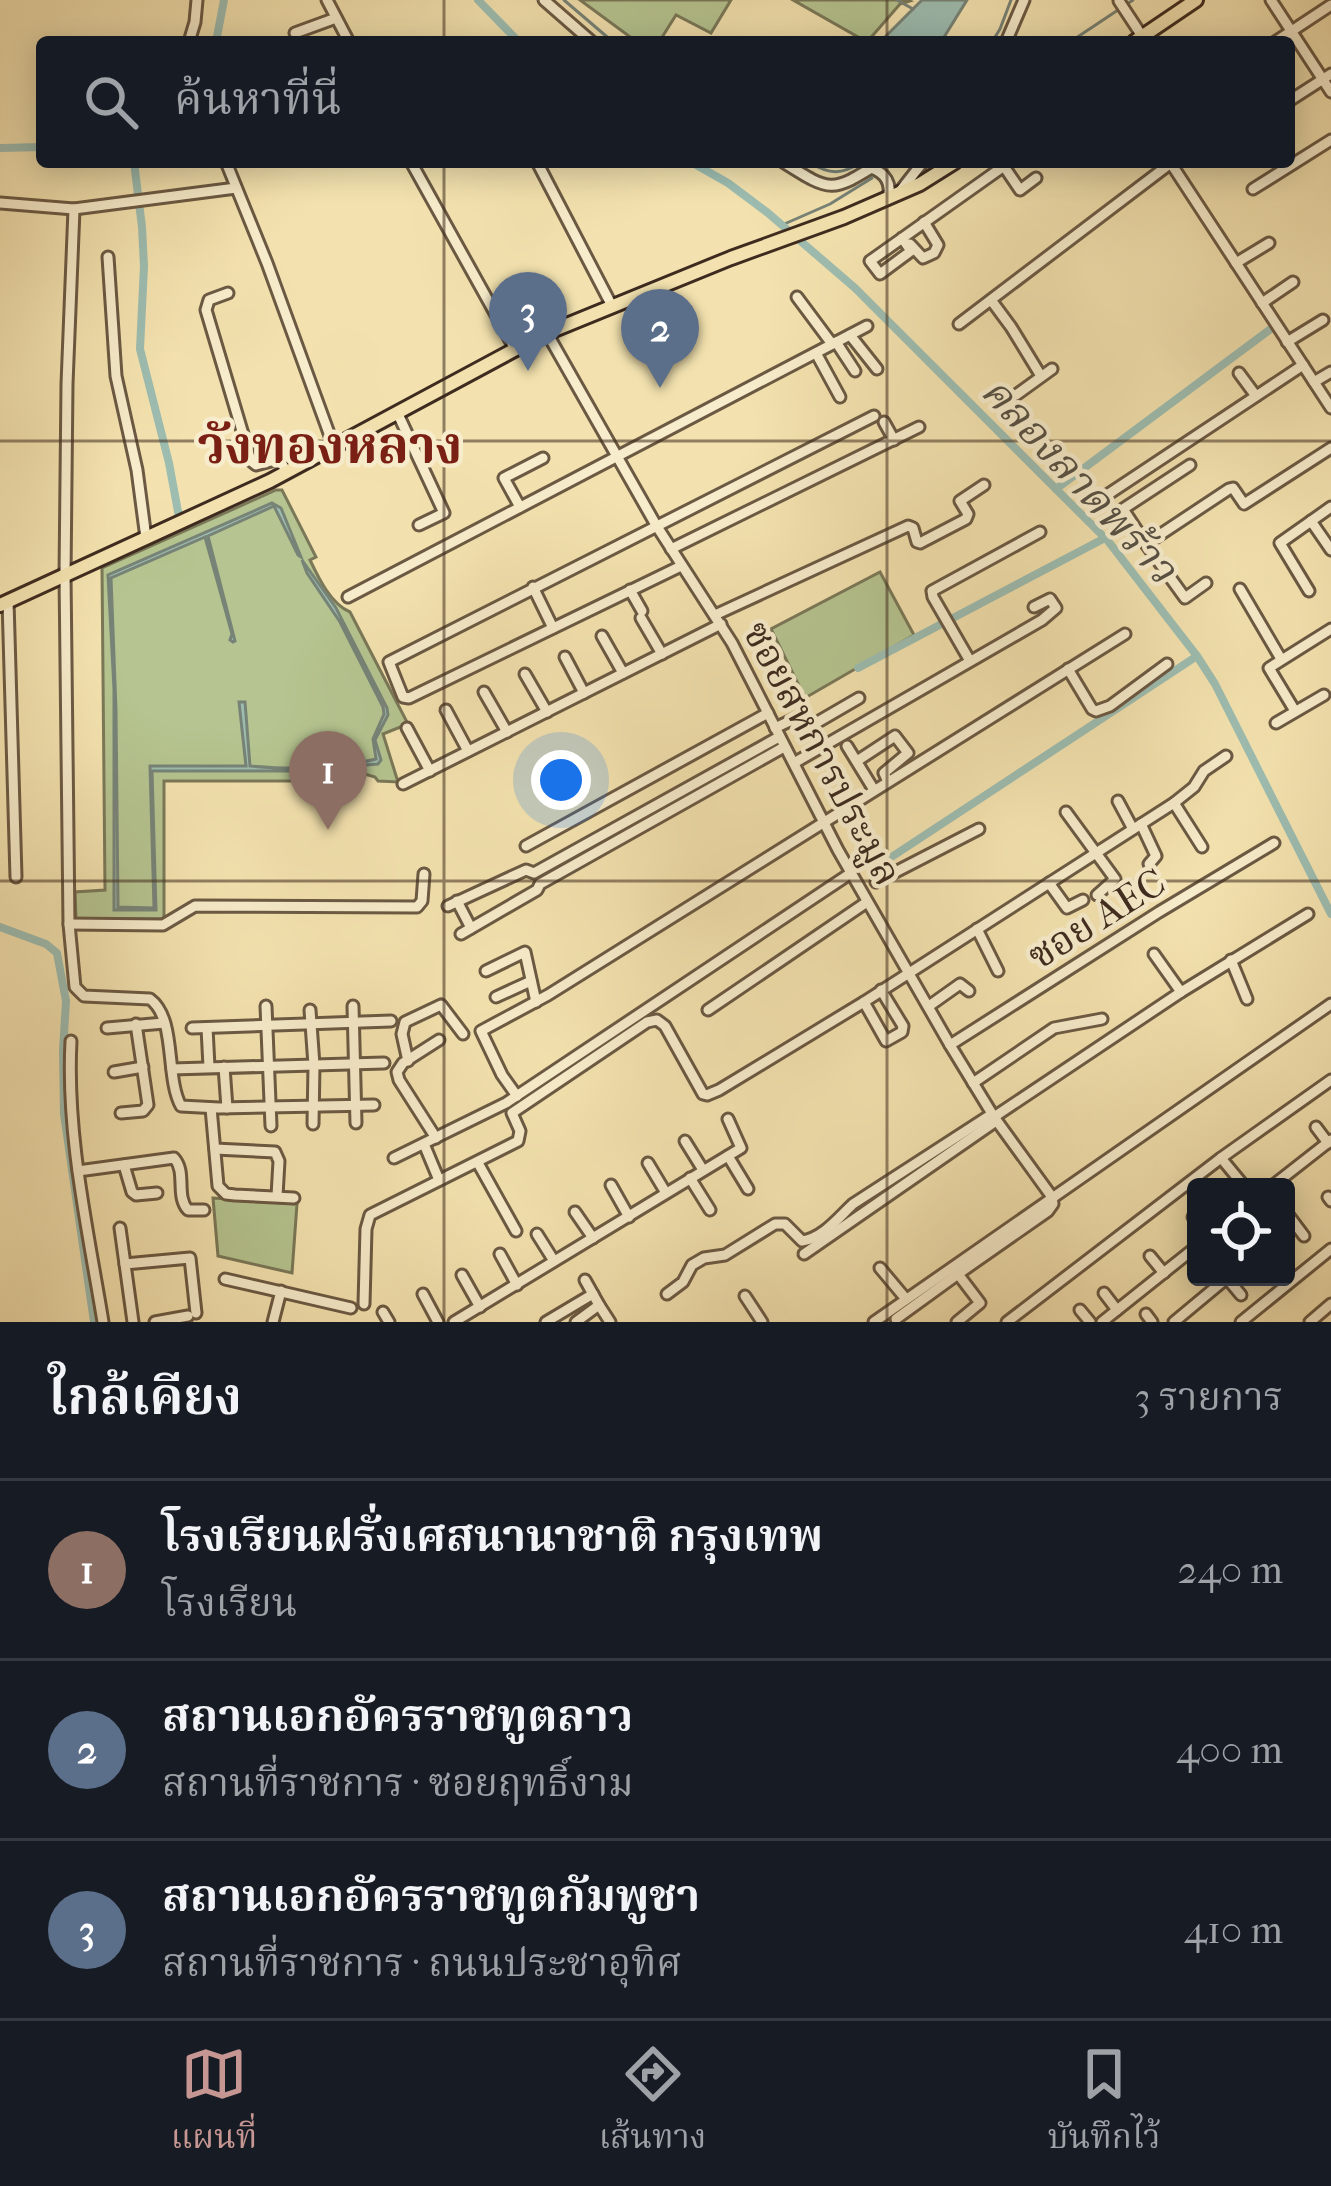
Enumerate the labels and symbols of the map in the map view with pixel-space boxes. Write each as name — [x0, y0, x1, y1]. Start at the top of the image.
pin: 3 — [489, 272, 567, 371]
pin: 2 — [621, 289, 699, 388]
water label: คลองลาดพร้าว — [971, 367, 1188, 594]
district label: วังทองหลาง — [198, 416, 462, 476]
street label: ซอยสหการประมูล — [731, 614, 911, 894]
pin: 1 — [289, 731, 367, 830]
your location — [531, 750, 591, 810]
street label: ซอย AEC — [1019, 859, 1174, 979]

